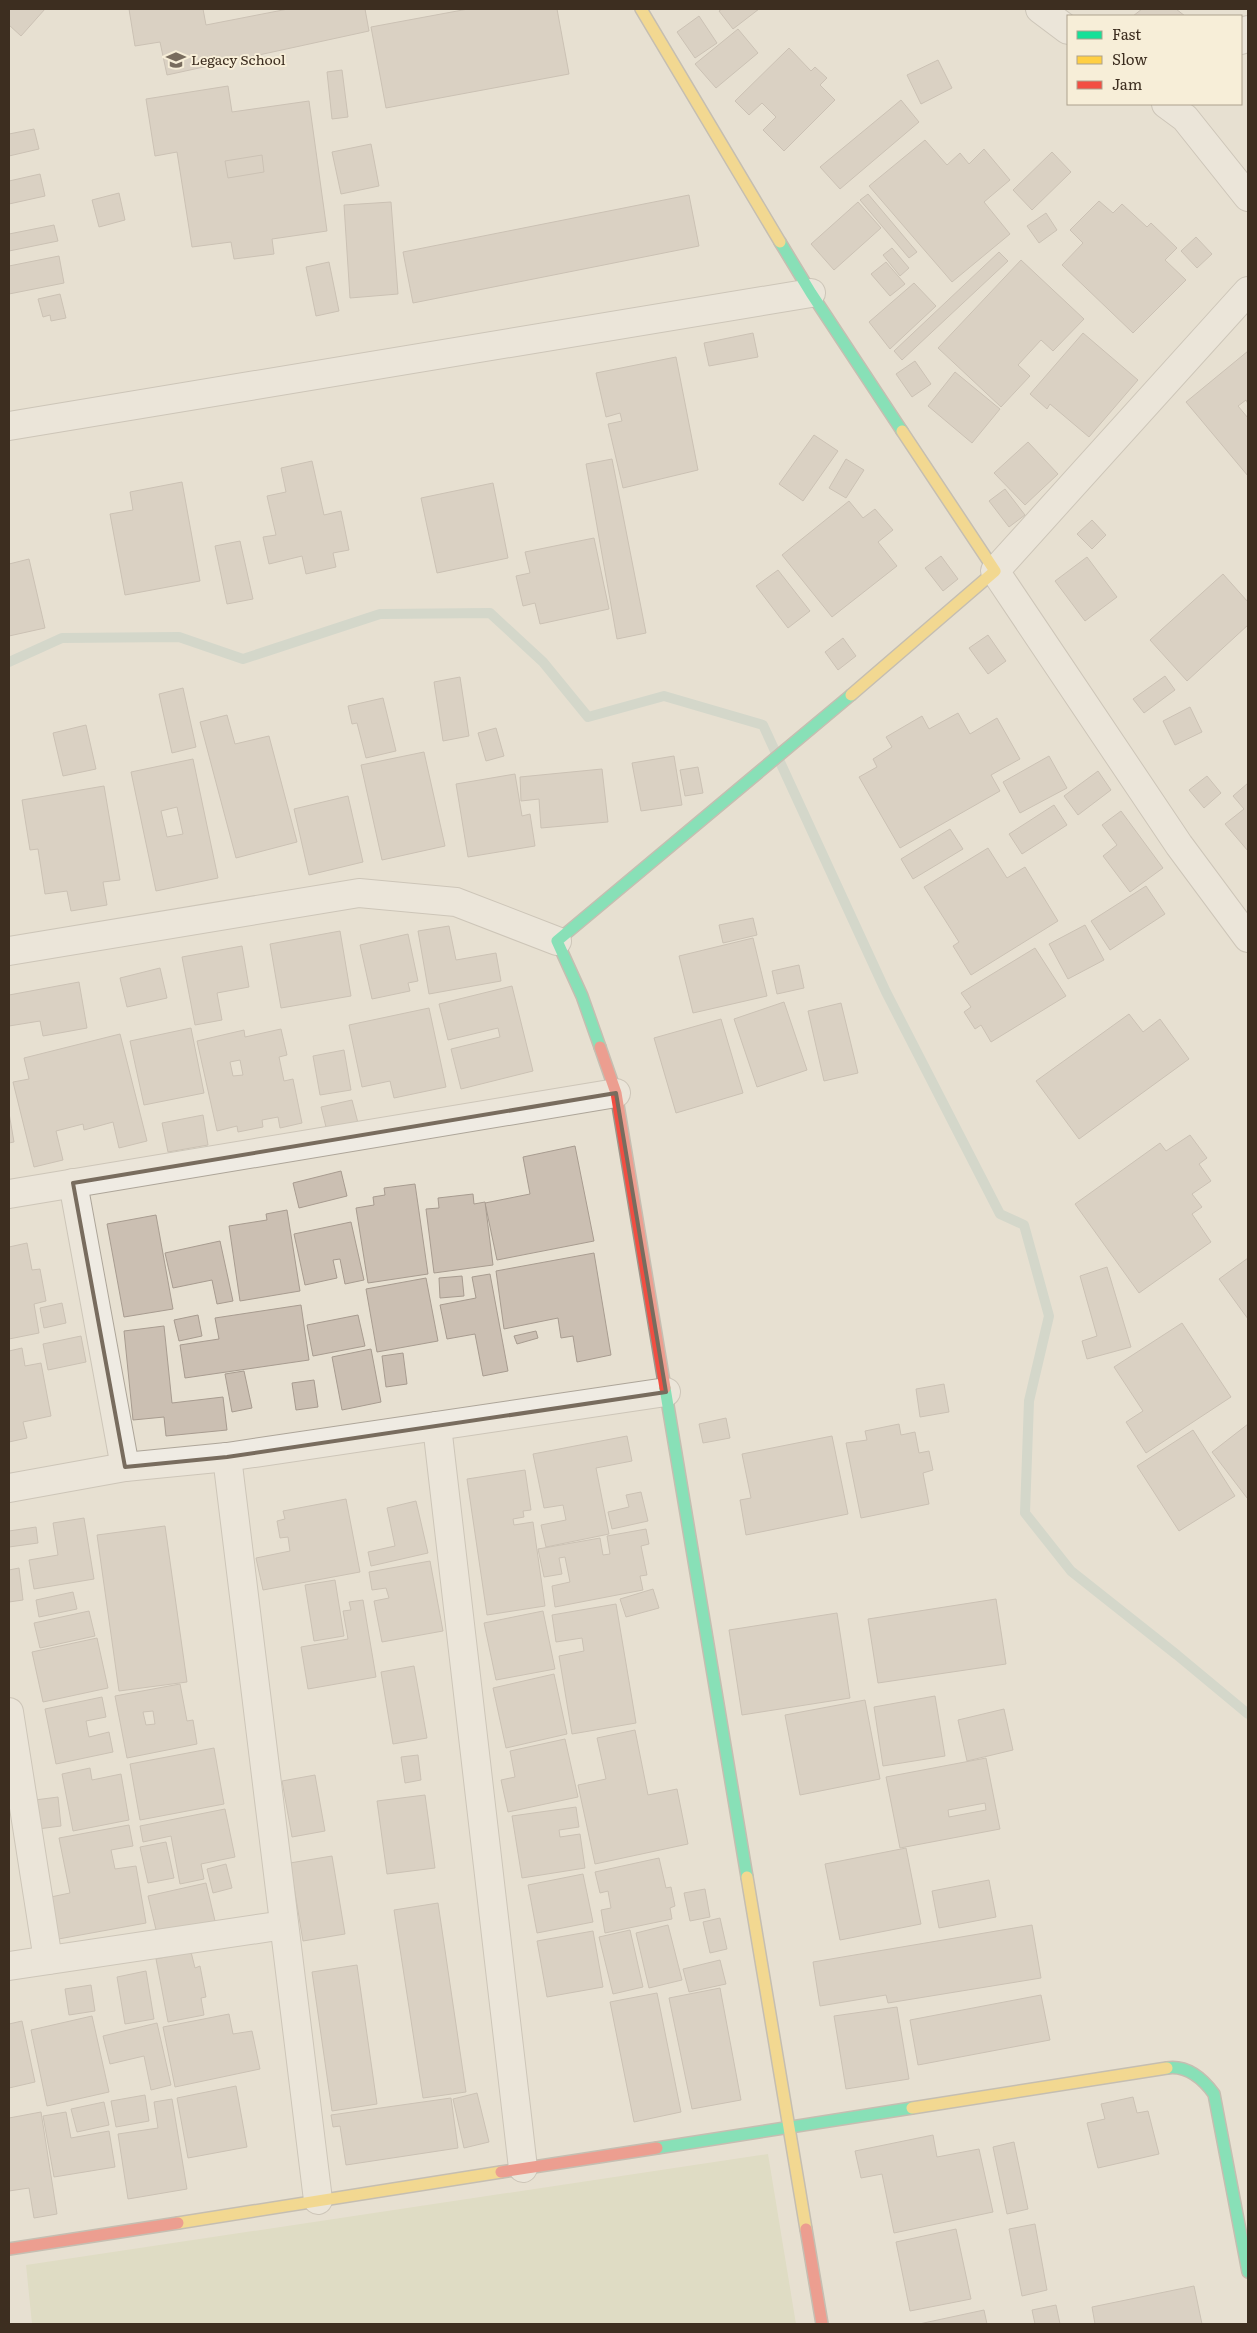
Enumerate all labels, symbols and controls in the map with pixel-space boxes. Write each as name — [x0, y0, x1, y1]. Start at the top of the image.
legend — [1067, 15, 1242, 105]
text: Fast — [1112, 22, 1141, 45]
text: Slow — [1112, 47, 1147, 70]
school or university icon: Legacy School — [165, 49, 187, 71]
place label: Legacy School — [191, 49, 286, 69]
text: Jam — [1112, 72, 1143, 95]

